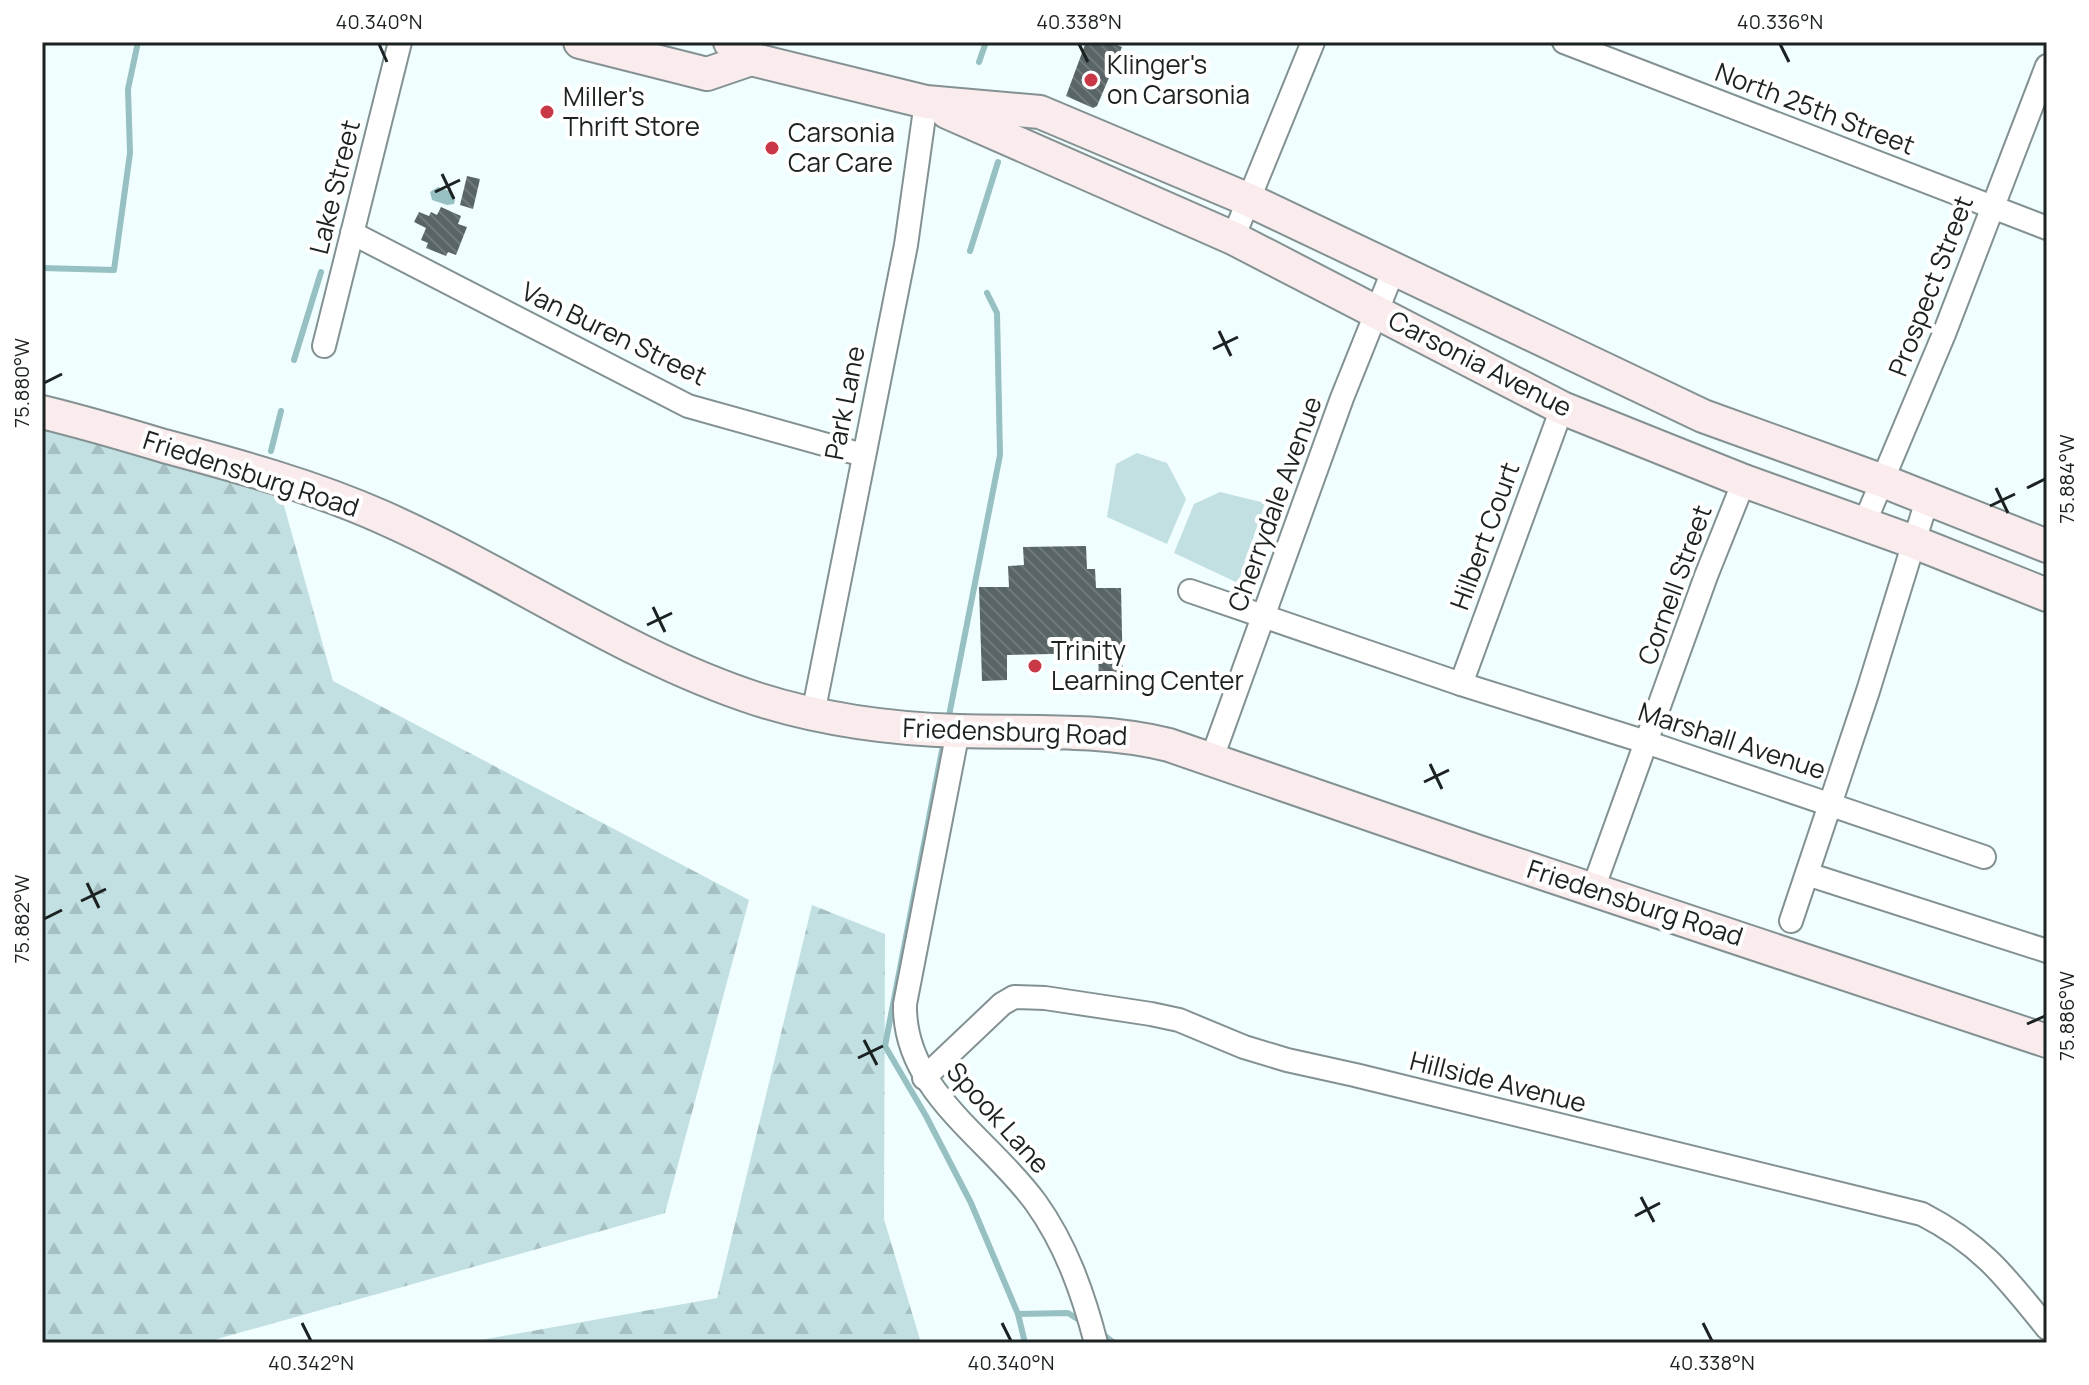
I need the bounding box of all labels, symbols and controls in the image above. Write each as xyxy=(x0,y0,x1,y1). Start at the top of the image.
text: 40.340°N xyxy=(336,8,422,35)
text: 40.338°N xyxy=(1036,8,1122,35)
text: 40.336°N xyxy=(1737,8,1823,35)
place label: Klinger's on Carsonia xyxy=(1107,46,1250,112)
street label: North 25th Street xyxy=(1710,53,1920,163)
marker: Klinger's on Carsonia xyxy=(1082,71,1100,89)
place label: Miller's Thrift Store xyxy=(563,78,700,144)
marker: Miller's Thrift Store xyxy=(538,103,556,121)
place label: Carsonia Car Care xyxy=(788,114,895,180)
street label: Lake Street xyxy=(300,116,368,258)
marker: Carsonia Car Care xyxy=(763,139,781,157)
street label: Prospect Street xyxy=(1879,190,1981,381)
street label: Van Buren Street xyxy=(516,273,713,394)
street label: Carsonia Avenue xyxy=(1383,301,1578,425)
text: 75.880°W xyxy=(8,338,35,428)
street label: Park Lane xyxy=(815,343,873,463)
street label: Cherrydale Avenue xyxy=(1218,391,1330,616)
street label: Friedensburg Road xyxy=(139,421,364,525)
text: 75.884°W xyxy=(2053,434,2080,524)
street label: Hilbert Court xyxy=(1441,457,1527,615)
street label: Cornell Street xyxy=(1628,500,1720,670)
place label: Trinity Learning Center xyxy=(1051,632,1244,698)
marker: Trinity Learning Center xyxy=(1026,657,1044,675)
street label: Marshall Avenue xyxy=(1634,693,1831,787)
street label: Friedensburg Road xyxy=(902,709,1128,753)
street label: Friedensburg Road xyxy=(1523,850,1748,954)
text: 75.882°W xyxy=(8,874,35,964)
text: 75.886°W xyxy=(2053,971,2080,1061)
street label: Hillside Avenue xyxy=(1406,1042,1590,1120)
street label: Spook Lane xyxy=(939,1054,1058,1181)
text: 40.342°N xyxy=(268,1349,354,1376)
text: 40.340°N xyxy=(968,1349,1054,1376)
text: 40.338°N xyxy=(1669,1349,1755,1376)

